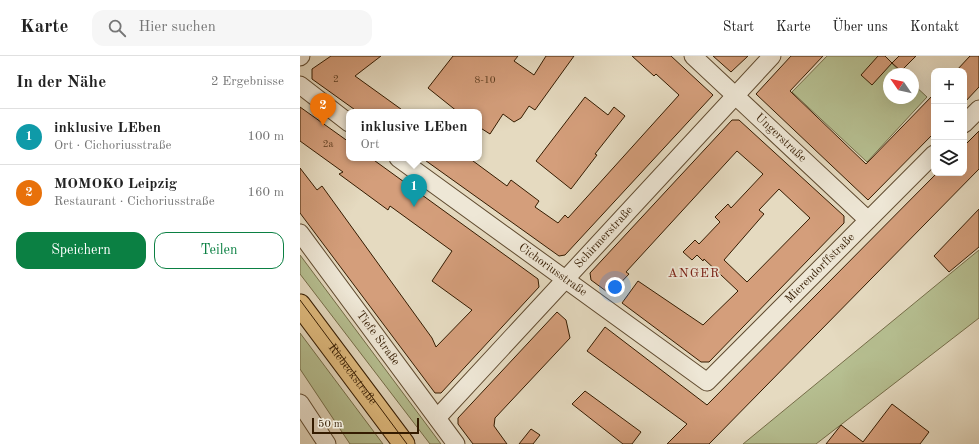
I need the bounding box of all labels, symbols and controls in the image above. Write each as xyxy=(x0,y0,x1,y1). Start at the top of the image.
search box xyxy=(92,10,372,46)
icon: search xyxy=(106,17,128,39)
text: Karte xyxy=(20,18,68,37)
text: Hier suchen xyxy=(138,20,216,35)
text: Start xyxy=(723,20,754,34)
text: Karte xyxy=(776,20,811,34)
text: Über uns xyxy=(833,20,888,34)
text: Kontakt xyxy=(910,20,959,34)
north arrow xyxy=(883,68,919,104)
map controls xyxy=(931,68,967,176)
button: + xyxy=(931,68,967,104)
text: In der Nähe xyxy=(16,74,106,91)
house number: 2 xyxy=(333,74,339,84)
text: 2 Ergebnisse xyxy=(211,75,284,88)
house number: 8-10 xyxy=(474,75,496,85)
pin: 2 xyxy=(310,93,336,126)
button: − xyxy=(931,104,967,140)
popup xyxy=(346,109,482,161)
street label: Ungerstraße xyxy=(753,111,809,165)
text: inklusive LEben xyxy=(360,120,468,135)
text: inklusive LEben xyxy=(54,121,161,136)
text: 1 xyxy=(25,130,33,143)
text: 100 m xyxy=(247,130,284,143)
text: Ort xyxy=(360,138,379,151)
text: Ort · Cichoriusstraße xyxy=(54,139,172,152)
house number: 2a xyxy=(323,139,333,149)
button: layers xyxy=(931,140,967,176)
pin: 1 xyxy=(401,174,427,207)
text: MOMOKO Leipzig xyxy=(54,177,177,192)
text: 2 xyxy=(25,186,33,199)
text: 160 m xyxy=(247,186,284,199)
text: Restaurant · Cichoriusstraße xyxy=(54,195,215,208)
street label: Schirmerstraße xyxy=(573,204,636,271)
street label: Mierendorffstraße xyxy=(783,231,858,306)
button: Speichern xyxy=(16,232,146,269)
button: Teilen xyxy=(154,232,284,269)
street label: Cichoriusstraße xyxy=(516,241,589,299)
district label: ANGER xyxy=(668,267,720,280)
your location xyxy=(605,277,625,297)
street label: Tiefe Straße xyxy=(354,309,402,368)
street label: Riebeckstraße xyxy=(326,342,379,408)
scale bar xyxy=(312,416,419,435)
text: 50 m xyxy=(318,419,343,430)

